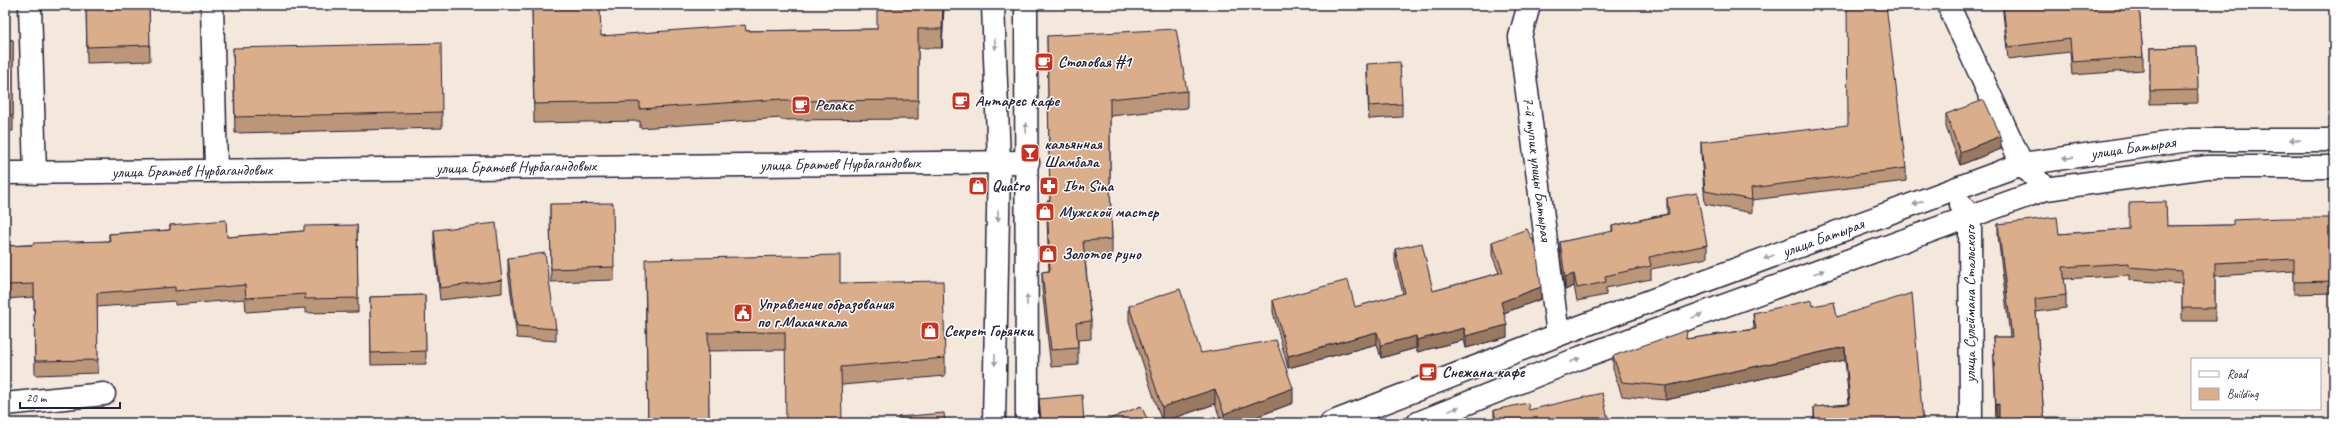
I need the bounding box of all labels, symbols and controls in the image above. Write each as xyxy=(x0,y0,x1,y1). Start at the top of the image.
one-way arrow xyxy=(991,38,998,50)
cafe icon: Столовая #1 xyxy=(1033,51,1055,73)
place label: Столовая #1 xyxy=(1058,52,1133,72)
cafe icon: Антарес кафе xyxy=(950,90,972,112)
place label: Антарес кафе xyxy=(975,91,1060,111)
cafe icon: Релакс xyxy=(790,94,812,116)
place label: Релакс xyxy=(815,95,854,115)
street label: 7-й тупик улицы Батырая xyxy=(1518,96,1556,243)
one-way arrow xyxy=(1023,121,1029,134)
street label: улица Батырая xyxy=(2088,132,2178,164)
place label: кальянная Шамбала xyxy=(1044,134,1103,172)
one-way arrow xyxy=(2288,137,2301,143)
bar icon: кальянная Шамбала xyxy=(1019,142,1041,164)
street label: улица Братьев Нурбагандовых xyxy=(759,153,922,175)
one-way arrow xyxy=(2062,155,2074,161)
street label: улица Братьев Нурбагандовых xyxy=(435,156,598,178)
street label: улица Братьев Нурбагандовых xyxy=(111,160,274,182)
shop icon: Quatro xyxy=(967,175,989,197)
pharmacy icon: Ibn Sina xyxy=(1038,175,1060,197)
place label: Quatro xyxy=(992,176,1030,196)
place label: Ibn Sina xyxy=(1063,176,1115,196)
one-way arrow xyxy=(1911,200,1923,206)
shop icon: Мужской мастер xyxy=(1034,201,1056,223)
place label: Мужской мастер xyxy=(1059,202,1159,222)
one-way arrow xyxy=(995,210,1001,223)
street label: улица Батырая xyxy=(1779,214,1867,262)
street label: улица Сулеймана Стальского xyxy=(1960,223,1980,384)
shop icon: Золотое руно xyxy=(1037,243,1059,265)
place label: Золотое руно xyxy=(1062,244,1142,264)
one-way arrow xyxy=(1763,255,1775,261)
one-way arrow xyxy=(1814,268,1826,274)
one-way arrow xyxy=(1024,293,1030,306)
place label: Управление образования по г.Махачкала xyxy=(757,294,895,332)
public building icon: Управление образования по г.Махачкала xyxy=(732,302,754,324)
one-way arrow xyxy=(1691,313,1703,319)
shop icon: Секрет Горянки xyxy=(919,320,941,342)
place label: Секрет Горянки xyxy=(944,321,1035,341)
one-way arrow xyxy=(992,354,998,367)
one-way arrow xyxy=(1569,357,1581,363)
legend xyxy=(2191,358,2321,410)
cafe icon: Снежана кафе xyxy=(1417,361,1439,383)
place label: Снежана кафе xyxy=(1442,362,1526,382)
text: Road xyxy=(2227,366,2249,382)
scale bar xyxy=(20,384,120,410)
text: Building xyxy=(2227,386,2259,402)
text: 20 m xyxy=(26,390,48,406)
one-way arrow xyxy=(1449,405,1461,411)

